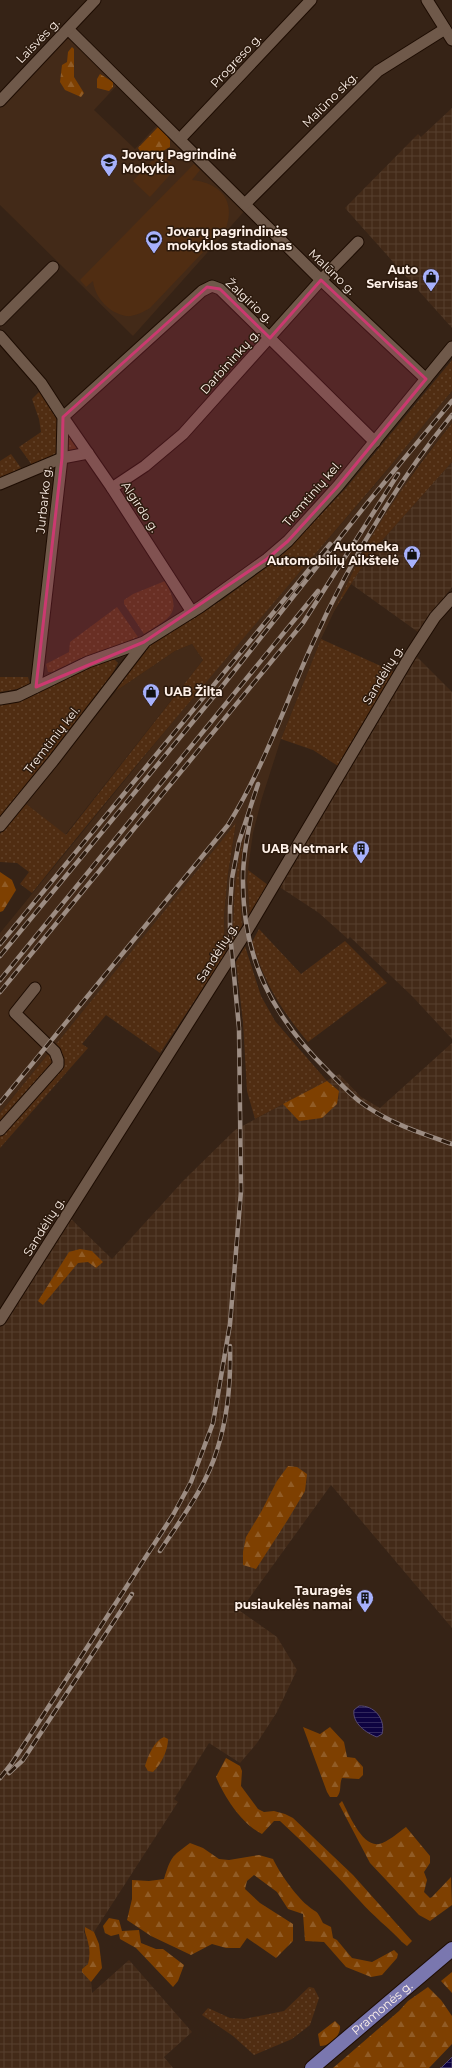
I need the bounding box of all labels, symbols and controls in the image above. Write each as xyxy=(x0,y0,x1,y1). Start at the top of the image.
street label: Laisvės g. xyxy=(13,15,63,66)
street label: Progreso g. xyxy=(207,31,264,91)
street label: Malūno skg. xyxy=(299,69,360,130)
place label: Jovarų Pagrindinė Mokykla xyxy=(121,147,237,176)
school or university icon: Jovarų Pagrindinė Mokykla xyxy=(99,152,119,177)
place label: Jovarų pagrindinės mokyklos stadionas xyxy=(166,224,293,253)
sports icon: Jovarų pagrindinės mokyklos stadionas xyxy=(144,229,164,254)
street label: Malūno g. xyxy=(306,246,359,298)
place label: Auto Servisas xyxy=(366,262,419,291)
shop icon: Auto Servisas xyxy=(421,267,441,292)
street label: Žalgirio g. xyxy=(223,275,276,326)
street label: Darbininkų g. xyxy=(197,326,262,397)
street label: Tremtinių kel. xyxy=(279,458,344,530)
street label: Jurbarko g. xyxy=(32,466,54,535)
street label: Algirdo g. xyxy=(118,479,162,535)
place label: Automeka Automobilių Aikštelė xyxy=(266,539,399,569)
shop icon: Automeka Automobilių Aikštelė xyxy=(402,544,422,569)
street label: Sandėlių g. xyxy=(359,642,406,707)
shop icon: UAB Žilta xyxy=(141,682,161,707)
place label: UAB Žilta xyxy=(164,684,223,699)
street label: Tremtinių kel. xyxy=(20,703,83,777)
building icon: UAB Netmark xyxy=(351,839,371,864)
place label: UAB Netmark xyxy=(261,841,348,856)
street label: Sandėlių g. xyxy=(193,921,241,985)
street label: Sandėlių g. xyxy=(20,1195,68,1259)
place label: Tauragės pusiaukelės namai xyxy=(234,1583,353,1612)
building icon: Tauragės pusiaukelės namai xyxy=(355,1588,375,1613)
street label: Pramonės g. xyxy=(348,1978,415,2038)

